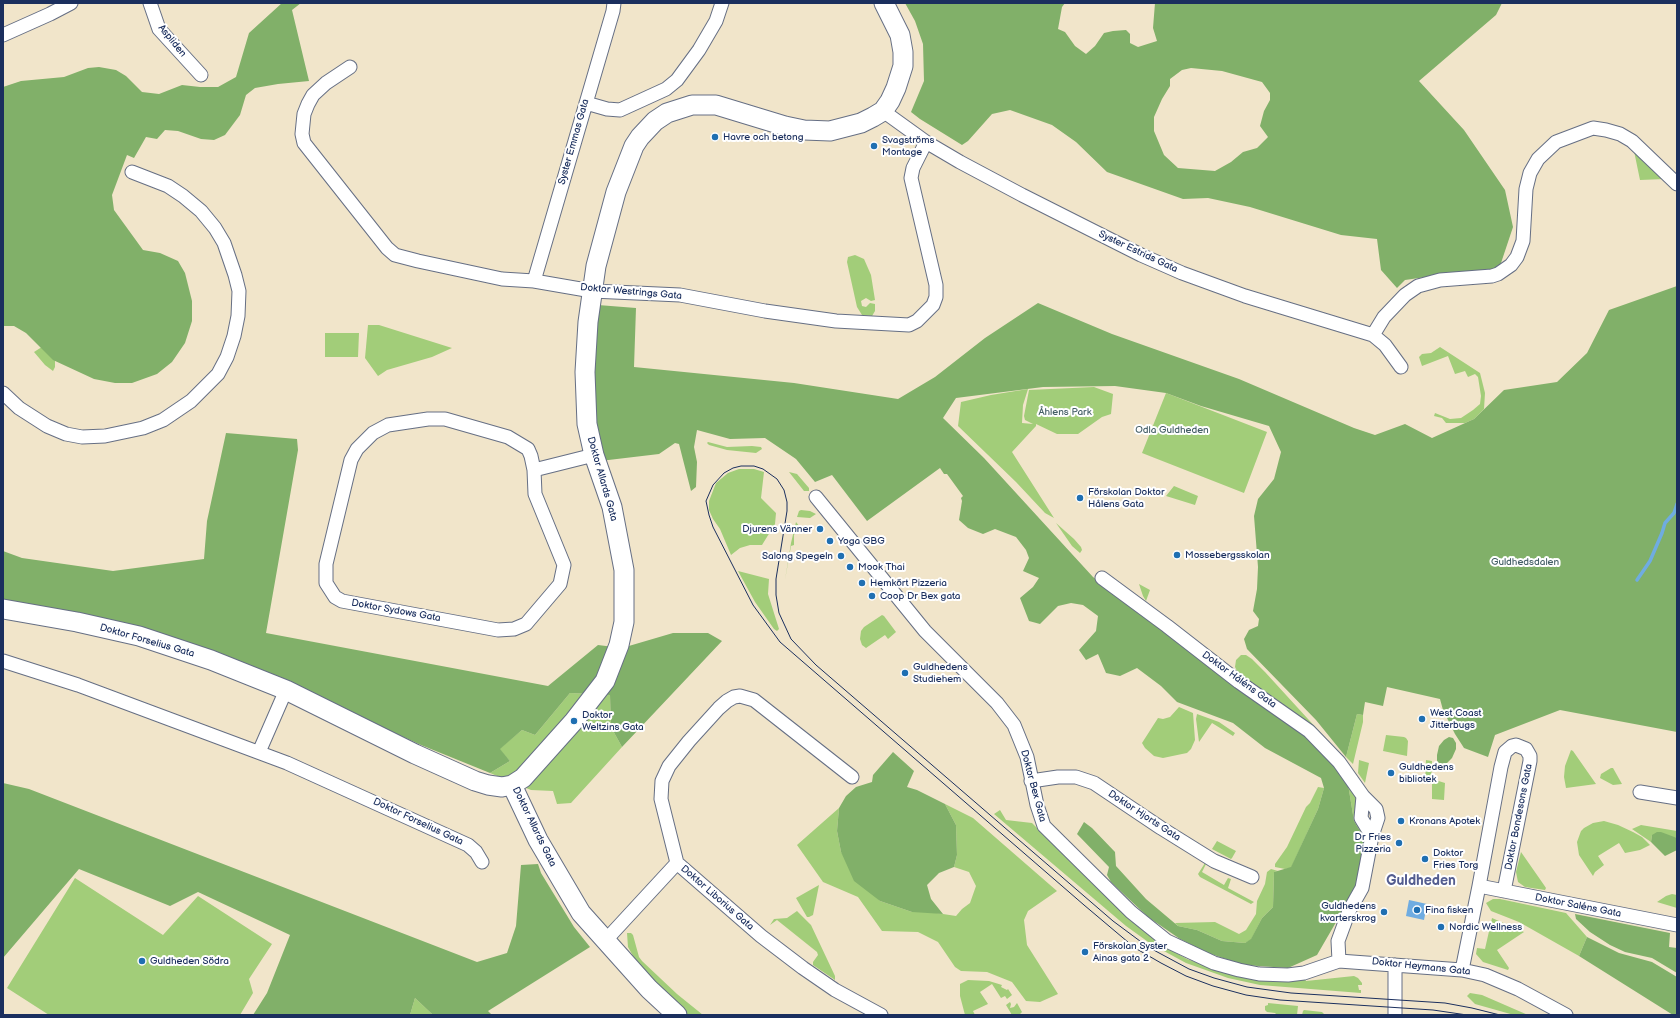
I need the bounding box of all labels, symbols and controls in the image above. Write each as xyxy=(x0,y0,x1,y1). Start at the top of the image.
street label: Aspliden xyxy=(155,22,189,60)
street label: Syster Emmas Gata xyxy=(556,98,592,186)
place label: Havre och betong xyxy=(723,131,803,143)
marker: Havre och betong xyxy=(710,132,720,142)
place label: Svagströms Montage xyxy=(882,134,934,158)
marker: Svagströms Montage xyxy=(869,141,879,151)
street label: Syster Estrids Gata xyxy=(1097,228,1179,276)
street label: Doktor Westrings Gata xyxy=(580,282,682,302)
park label: Åhlens Park xyxy=(1038,406,1092,418)
park label: Odla Guldheden xyxy=(1135,424,1209,436)
street label: Doktor Allards Gata xyxy=(584,435,620,523)
place label: Förskolan Doktor Hålens Gata xyxy=(1088,486,1165,510)
marker: Förskolan Doktor Hålens Gata xyxy=(1075,493,1085,503)
place label: Djurens Vänner xyxy=(742,523,812,535)
marker: Djurens Vänner xyxy=(815,524,825,534)
place label: Yoga GBG xyxy=(838,535,885,547)
marker: Yoga GBG xyxy=(825,536,835,546)
place label: Mossebergsskolan xyxy=(1185,549,1270,561)
place label: Salong Spegeln xyxy=(762,550,833,562)
marker: Mossebergsskolan xyxy=(1172,550,1182,560)
marker: Salong Spegeln xyxy=(836,551,846,561)
park label: Guldhedsdalen xyxy=(1491,556,1559,568)
place label: Mook Thai xyxy=(858,561,905,573)
marker: Mook Thai xyxy=(845,562,855,572)
place label: Hemkört Pizzeria xyxy=(870,577,947,589)
marker: Hemkört Pizzeria xyxy=(857,578,867,588)
place label: Coop Dr Bex gata xyxy=(880,590,960,602)
marker: Coop Dr Bex gata xyxy=(867,591,877,601)
street label: Doktor Sydows Gata xyxy=(350,597,442,625)
street label: Doktor Forselius Gata xyxy=(98,622,196,660)
street label: Doktor Håléns Gata xyxy=(1200,649,1278,711)
place label: Guldhedens Studiehem xyxy=(913,661,968,684)
marker: Guldhedens Studiehem xyxy=(900,668,910,678)
place label: West Coast Jitterbugs xyxy=(1430,707,1482,730)
place label: Doktor Weltzins Gata xyxy=(582,709,644,732)
marker: West Coast Jitterbugs xyxy=(1417,714,1427,724)
marker: Doktor Weltzins Gata xyxy=(569,716,579,726)
street label: Doktor Bex Gata xyxy=(1018,749,1048,823)
place label: Guldhedens bibliotek xyxy=(1399,761,1454,784)
street label: Doktor Bondesons Gata xyxy=(1503,763,1535,871)
marker: Guldhedens bibliotek xyxy=(1386,768,1396,778)
street label: Doktor Allards Gata xyxy=(509,785,559,869)
street label: Doktor Hjorts Gata xyxy=(1105,788,1183,844)
street label: Doktor Forselius Gata xyxy=(371,796,465,848)
place label: Kronans Apotek xyxy=(1409,815,1480,827)
marker: Kronans Apotek xyxy=(1396,816,1406,826)
place label: Dr Fries Pizzeria xyxy=(1355,831,1391,854)
marker: Dr Fries Pizzeria xyxy=(1394,838,1404,848)
place label: Doktor Fries Torg xyxy=(1433,847,1478,870)
marker: Doktor Fries Torg xyxy=(1420,854,1430,864)
street label: Doktor Liborius Gata xyxy=(678,863,756,933)
district label: Guldheden xyxy=(1386,873,1456,889)
street label: Doktor Saléns Gata xyxy=(1534,892,1622,920)
place label: Guldhedens kvarterskrog xyxy=(1320,900,1376,924)
place label: Fina fisken xyxy=(1425,904,1473,916)
marker: Fina fisken xyxy=(1412,905,1422,915)
marker: Guldhedens kvarterskrog xyxy=(1379,907,1389,917)
place label: Nordic Wellness xyxy=(1449,921,1522,933)
marker: Nordic Wellness xyxy=(1436,922,1446,932)
place label: Förskolan Syster Ainas gata 2 xyxy=(1093,940,1167,964)
marker: Förskolan Syster Ainas gata 2 xyxy=(1080,947,1090,957)
place label: Guldheden Södra xyxy=(150,955,229,967)
marker: Guldheden Södra xyxy=(137,956,147,966)
street label: Doktor Heymans Gata xyxy=(1371,956,1471,978)

